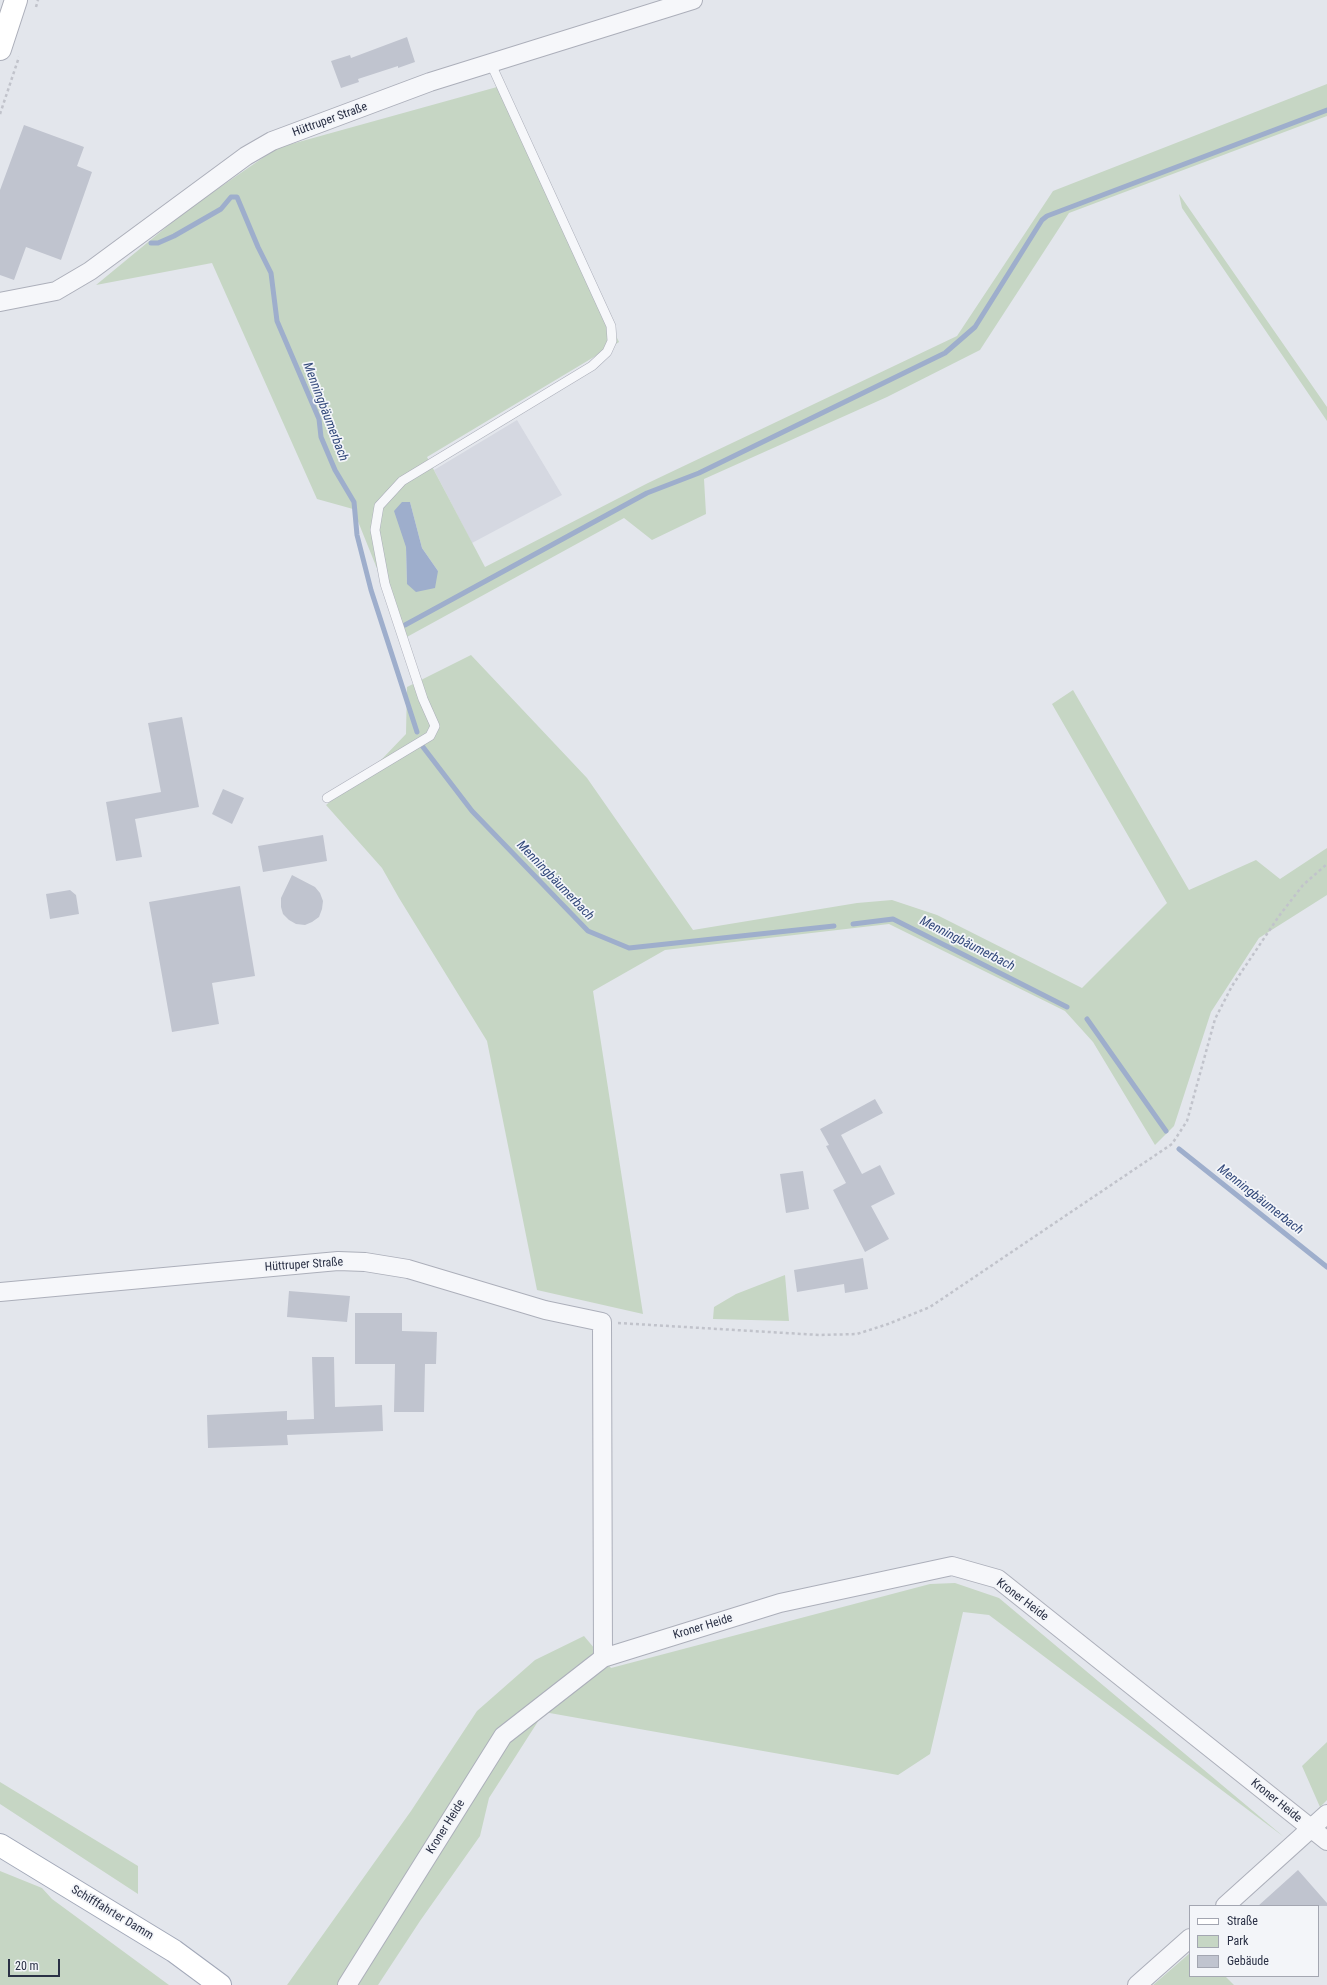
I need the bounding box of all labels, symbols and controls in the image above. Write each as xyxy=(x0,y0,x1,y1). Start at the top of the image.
street label: Hüttruper Straße xyxy=(291,100,369,140)
water label: Menningbäumerbach xyxy=(299,360,351,464)
water label: Menningbäumerbach xyxy=(513,838,597,924)
water label: Menningbäumerbach xyxy=(917,913,1017,975)
water label: Menningbäumerbach xyxy=(1214,1162,1306,1238)
street label: Hüttruper Straße xyxy=(264,1255,344,1275)
street label: Kroner Heide xyxy=(993,1576,1051,1624)
street label: Kroner Heide xyxy=(672,1611,734,1643)
street label: Kroner Heide xyxy=(1248,1776,1304,1826)
street label: Kroner Heide xyxy=(424,1797,468,1857)
street label: Schifffahrter Damm xyxy=(68,1883,156,1943)
legend xyxy=(1189,1905,1319,1977)
text: Straße xyxy=(1227,1914,1258,1928)
text: Park xyxy=(1227,1934,1248,1948)
scale bar xyxy=(10,1951,62,1977)
text: Gebäude xyxy=(1227,1954,1269,1968)
text: 20 m xyxy=(15,1959,39,1973)

